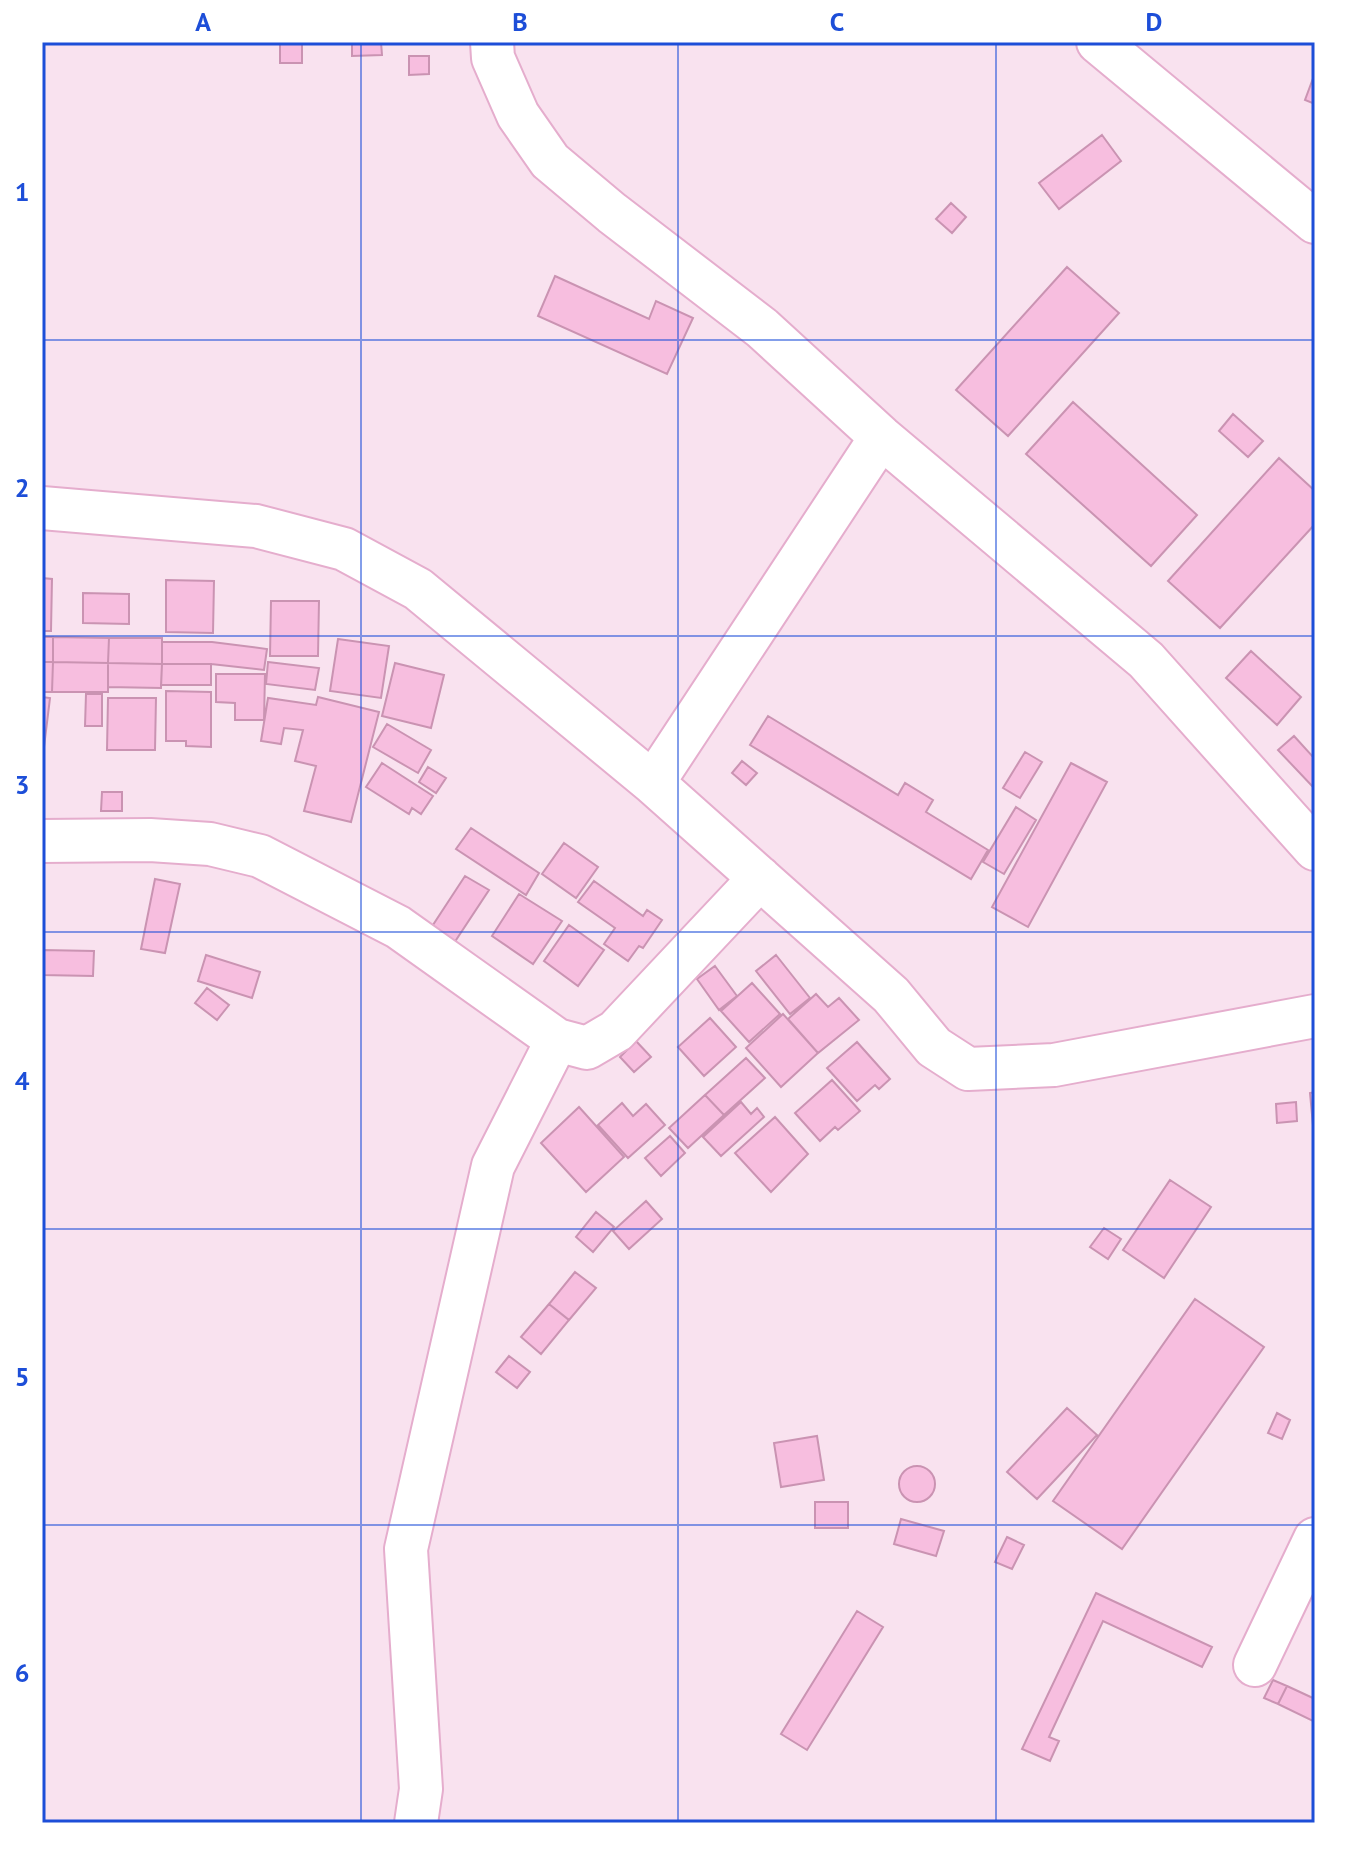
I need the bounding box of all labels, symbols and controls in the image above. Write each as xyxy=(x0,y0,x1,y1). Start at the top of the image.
text: A xyxy=(195,5,211,38)
text: B xyxy=(512,5,528,38)
text: C xyxy=(830,5,844,38)
text: D xyxy=(1146,5,1162,38)
text: 1 xyxy=(15,175,29,208)
text: 2 xyxy=(15,471,29,504)
text: 3 xyxy=(15,768,29,801)
text: 4 xyxy=(15,1064,30,1097)
text: 5 xyxy=(15,1360,29,1393)
text: 6 xyxy=(15,1656,29,1689)

